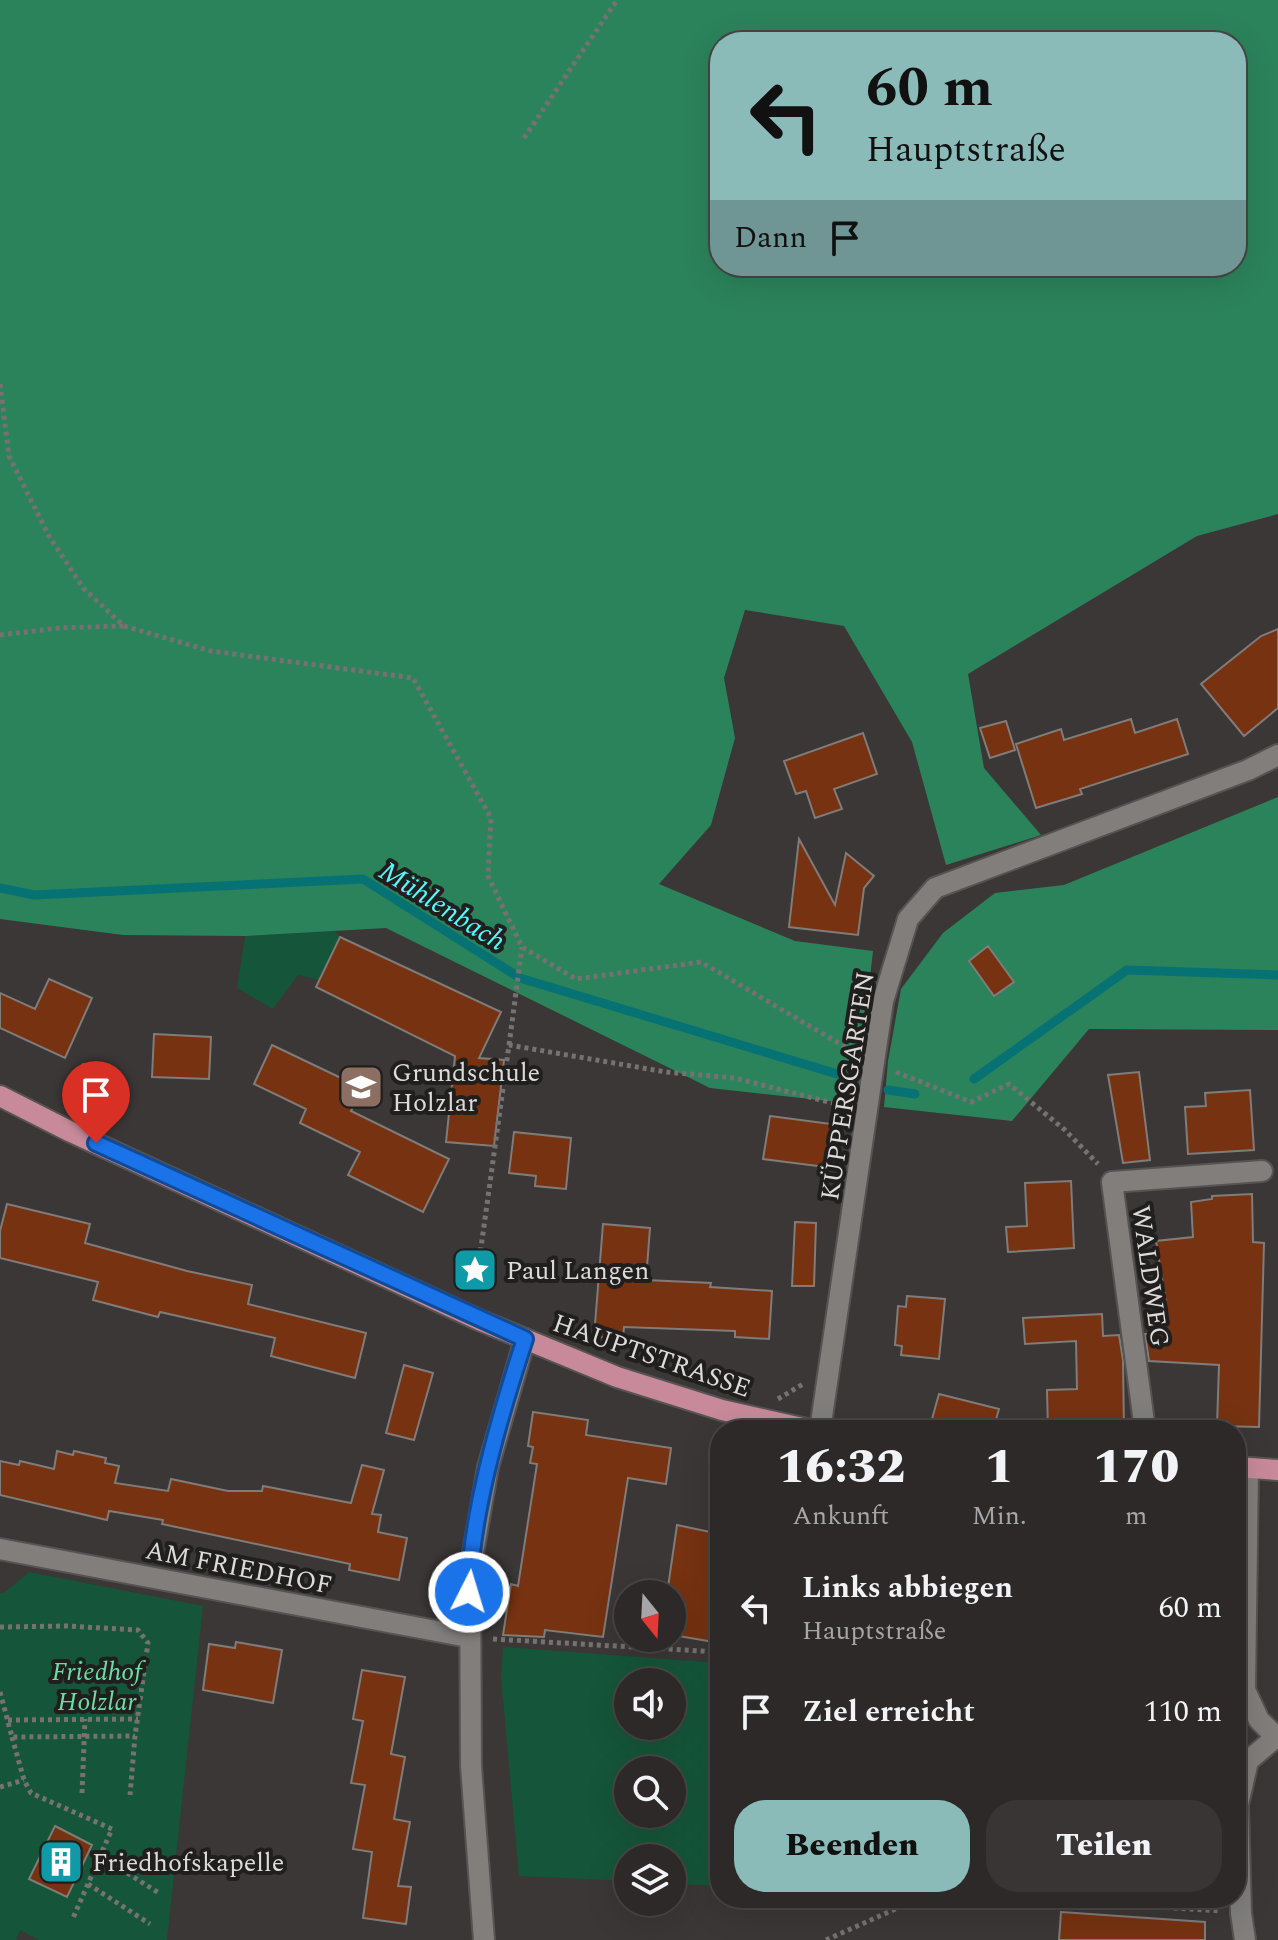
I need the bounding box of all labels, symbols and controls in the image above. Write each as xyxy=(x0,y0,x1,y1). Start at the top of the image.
text: 60 m xyxy=(866,46,993,131)
icon: left xyxy=(734,64,838,168)
text: Hauptstraße xyxy=(866,123,1066,178)
text: Dann xyxy=(734,215,807,261)
icon: arrive xyxy=(823,216,867,260)
water label: Mühlenbach xyxy=(370,850,514,962)
street label: KÜPPERSGARTEN xyxy=(810,969,886,1203)
place label: Grundschule Holzlar xyxy=(392,1053,540,1123)
pin xyxy=(62,1061,130,1143)
school or university icon: Grundschule Holzlar xyxy=(337,1063,385,1111)
icon: arrive xyxy=(74,1073,118,1117)
street label: WALDWEG xyxy=(1120,1203,1180,1349)
place icon: Paul Langen xyxy=(451,1246,499,1294)
place label: Paul Langen xyxy=(506,1251,649,1291)
street label: HAUPTSTRASSE xyxy=(547,1303,756,1409)
text: 16:32 xyxy=(777,1431,905,1504)
text: 1 xyxy=(985,1431,1014,1504)
text: 170 xyxy=(1093,1431,1179,1504)
text: Ankunft xyxy=(793,1496,889,1536)
text: Min. xyxy=(972,1496,1026,1536)
text: m xyxy=(1125,1496,1147,1536)
street label: AM FRIEDHOF xyxy=(142,1530,336,1606)
position arrow xyxy=(427,1550,511,1634)
text: Links abbiegen xyxy=(802,1565,1013,1611)
north arrow xyxy=(614,1580,686,1652)
map controls xyxy=(614,1580,686,1916)
text: 60 m xyxy=(1159,1585,1222,1631)
icon: left xyxy=(734,1586,778,1630)
text: Hauptstraße xyxy=(802,1611,946,1651)
park label: Friedhof Holzlar xyxy=(52,1652,146,1722)
button: sound xyxy=(614,1668,686,1740)
text: Ziel erreicht xyxy=(802,1689,975,1735)
text: 110 m xyxy=(1144,1689,1222,1735)
icon: arrive xyxy=(734,1690,778,1734)
button: search xyxy=(614,1756,686,1828)
button: Beenden xyxy=(734,1800,970,1892)
button: Teilen xyxy=(986,1800,1222,1892)
building icon: Friedhofskapelle xyxy=(37,1838,85,1886)
place label: Friedhofskapelle xyxy=(92,1843,284,1883)
button: layers xyxy=(614,1844,686,1916)

